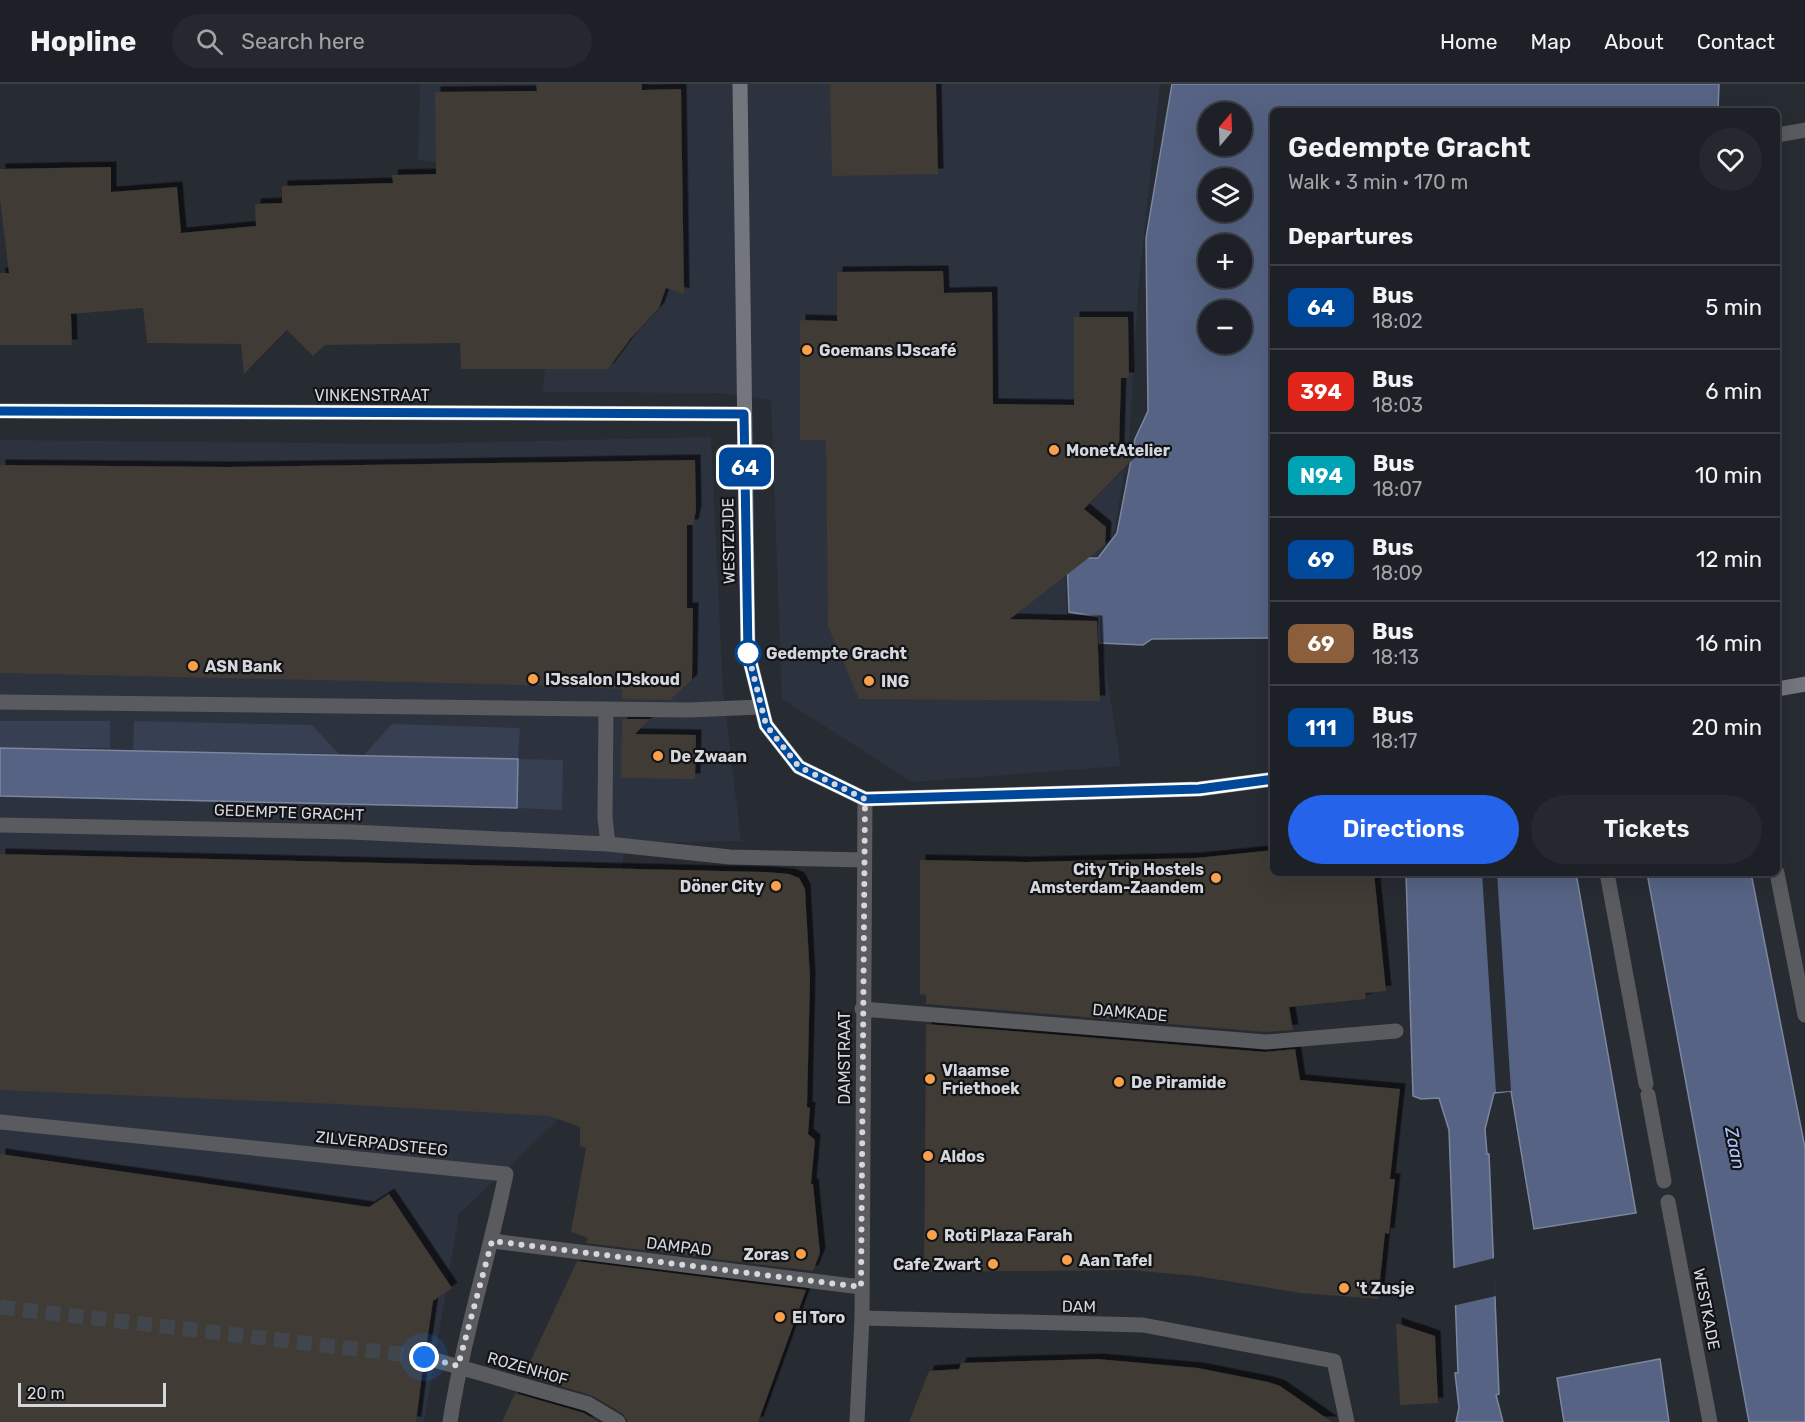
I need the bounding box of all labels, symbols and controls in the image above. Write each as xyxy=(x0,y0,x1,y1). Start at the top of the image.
search box xyxy=(172,14,592,68)
text: Hopline xyxy=(30,25,136,58)
icon: search xyxy=(193,25,226,58)
text: Search here xyxy=(241,28,365,55)
text: Home xyxy=(1440,29,1497,54)
text: Map xyxy=(1530,29,1571,54)
text: About xyxy=(1604,29,1664,54)
text: Contact xyxy=(1697,29,1775,54)
north arrow xyxy=(1198,102,1252,156)
map controls xyxy=(1198,102,1252,354)
button: heart xyxy=(1699,128,1762,191)
text: Gedempte Gracht xyxy=(1288,131,1531,164)
button: layers xyxy=(1198,168,1252,222)
text: Walk · 3 min · 170 m xyxy=(1288,170,1468,194)
text: Departures xyxy=(1288,223,1413,250)
button: + xyxy=(1198,234,1252,288)
text: Bus xyxy=(1372,282,1414,309)
text: 5 min xyxy=(1705,294,1762,321)
text: 64 xyxy=(1307,295,1335,320)
button: − xyxy=(1198,300,1252,354)
text: 18:02 xyxy=(1372,309,1423,333)
place label: Goemans IJscafé xyxy=(819,341,956,360)
marker: Goemans IJscafé xyxy=(800,343,814,357)
text: Bus xyxy=(1372,366,1414,393)
text: 6 min xyxy=(1705,378,1762,405)
text: 394 xyxy=(1300,379,1342,404)
street label: VINKENSTRAAT xyxy=(314,386,430,405)
text: 18:03 xyxy=(1372,393,1423,417)
place label: MonetAtelier xyxy=(1066,441,1171,460)
marker: MonetAtelier xyxy=(1047,443,1061,457)
line badge: 64 xyxy=(718,448,772,487)
text: Bus xyxy=(1373,450,1415,477)
text: 64 xyxy=(731,455,759,480)
text: 10 min xyxy=(1695,462,1762,489)
text: N94 xyxy=(1300,463,1343,488)
text: 18:07 xyxy=(1373,477,1422,501)
street label: WESTZIJDE xyxy=(718,498,739,584)
text: Bus xyxy=(1372,534,1414,561)
text: 12 min xyxy=(1696,546,1762,573)
text: 69 xyxy=(1307,547,1335,572)
text: 18:09 xyxy=(1372,561,1423,585)
text: Bus xyxy=(1372,618,1414,645)
text: 16 min xyxy=(1696,630,1762,657)
text: 69 xyxy=(1307,631,1335,656)
marker: Gedempte Gracht xyxy=(735,640,761,666)
place label: Gedempte Gracht xyxy=(766,644,908,663)
text: 18:13 xyxy=(1372,645,1419,669)
place label: ASN Bank xyxy=(205,657,283,676)
marker: ASN Bank xyxy=(186,659,200,673)
place label: IJssalon IJskoud xyxy=(545,670,680,689)
marker: IJssalon IJskoud xyxy=(526,672,540,686)
place label: ING xyxy=(881,672,909,691)
marker: ING xyxy=(862,674,876,688)
text: Bus xyxy=(1372,702,1414,729)
text: 20 min xyxy=(1692,714,1762,741)
text: 111 xyxy=(1305,715,1337,740)
text: 18:17 xyxy=(1372,729,1417,753)
place label: De Zwaan xyxy=(670,747,747,766)
marker: De Zwaan xyxy=(651,749,665,763)
button: Directions xyxy=(1288,795,1519,864)
button: Tickets xyxy=(1531,795,1762,864)
street label: GEDEMPTE GRACHT xyxy=(213,800,364,825)
place label: City Trip Hostels Amsterdam-Zaandem xyxy=(1030,860,1204,897)
marker: City Trip Hostels Amsterdam-Zaandem xyxy=(1209,871,1223,885)
place label: Döner City xyxy=(680,877,764,896)
marker: Döner City xyxy=(769,879,783,893)
street label: DAMKADE xyxy=(1092,1000,1168,1025)
street label: DAMSTRAAT xyxy=(835,1011,854,1105)
place label: Vlaamse Friethoek xyxy=(942,1061,1020,1098)
marker: Vlaamse Friethoek xyxy=(923,1072,937,1086)
place label: De Piramide xyxy=(1131,1073,1226,1092)
marker: De Piramide xyxy=(1112,1075,1126,1089)
water label: Zaan xyxy=(1720,1124,1750,1171)
street label: ZILVERPADSTEEG xyxy=(315,1127,449,1160)
place label: Aldos xyxy=(940,1147,985,1166)
marker: Aldos xyxy=(921,1149,935,1163)
place label: Roti Plaza Farah xyxy=(944,1226,1073,1245)
marker: Roti Plaza Farah xyxy=(925,1228,939,1242)
street label: DAMPAD xyxy=(645,1233,713,1260)
place label: Zoras xyxy=(744,1245,789,1264)
marker: Zoras xyxy=(794,1247,808,1261)
place label: Aan Tafel xyxy=(1079,1251,1152,1270)
marker: Aan Tafel xyxy=(1060,1253,1074,1267)
place label: Cafe Zwart xyxy=(893,1255,982,1274)
marker: Cafe Zwart xyxy=(986,1257,1000,1271)
street label: WESTKADE xyxy=(1689,1267,1724,1351)
place label: 't Zusje xyxy=(1356,1279,1415,1298)
marker: 't Zusje xyxy=(1337,1281,1351,1295)
street label: DAM xyxy=(1062,1297,1096,1316)
place label: El Toro xyxy=(792,1308,845,1327)
marker: El Toro xyxy=(773,1310,787,1324)
your location xyxy=(409,1342,439,1372)
street label: ROZENHOF xyxy=(485,1348,570,1389)
scale bar xyxy=(18,1380,166,1408)
text: 20 m xyxy=(27,1384,65,1403)

